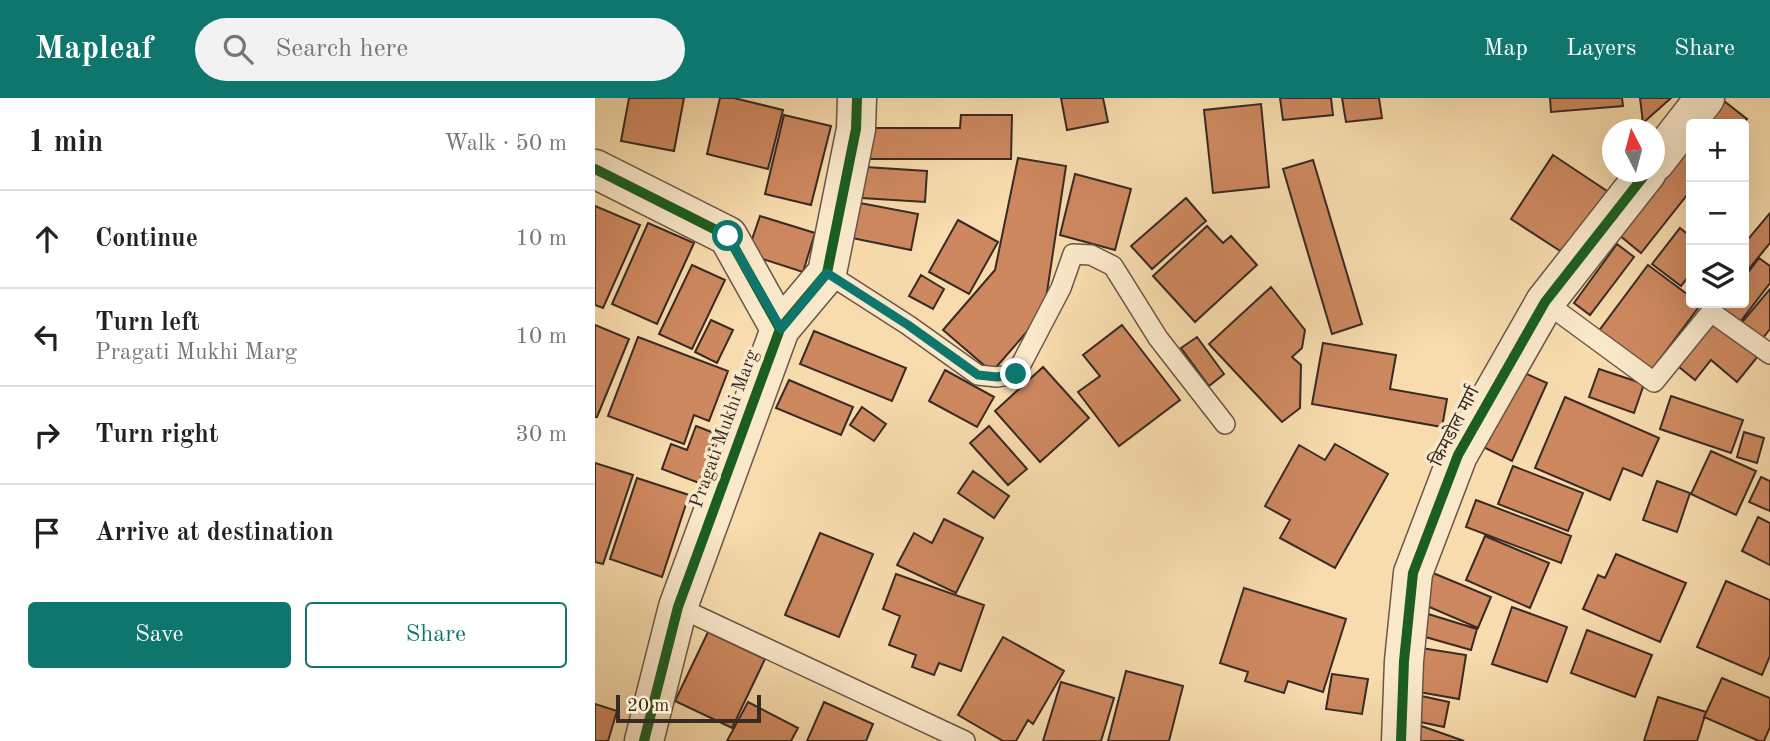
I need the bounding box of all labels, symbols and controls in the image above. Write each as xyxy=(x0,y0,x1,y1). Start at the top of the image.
search box xyxy=(195,18,685,81)
icon: search xyxy=(219,30,257,68)
text: Mapleaf xyxy=(35,33,153,66)
text: Search here xyxy=(275,36,408,62)
text: Map xyxy=(1484,37,1528,61)
text: Layers xyxy=(1566,37,1636,61)
text: Share xyxy=(1674,37,1735,61)
north arrow xyxy=(1602,119,1665,182)
map controls xyxy=(1686,119,1749,308)
button: + xyxy=(1686,119,1749,182)
text: 1 min xyxy=(28,128,103,158)
text: Walk · 50 m xyxy=(444,132,567,155)
button: − xyxy=(1686,182,1749,245)
icon: ahead xyxy=(28,220,66,258)
route start xyxy=(712,220,743,251)
text: Continue xyxy=(95,226,198,252)
text: 10 m xyxy=(516,227,567,250)
button: layers xyxy=(1686,245,1749,308)
text: Turn left xyxy=(95,310,200,336)
icon: left xyxy=(28,318,66,356)
text: 10 m xyxy=(516,325,567,348)
text: Pragati Mukhi Marg xyxy=(95,341,297,364)
street label: Pragati Mukhi Marg xyxy=(688,347,763,511)
route end xyxy=(1000,358,1031,389)
street label: किमडोल मार्ग xyxy=(1425,382,1485,471)
icon: right xyxy=(28,416,66,454)
text: Turn right xyxy=(95,422,218,448)
text: 30 m xyxy=(516,423,567,446)
icon: arrive xyxy=(28,514,66,552)
text: Arrive at destination xyxy=(95,520,334,546)
button: Save xyxy=(28,602,291,668)
button: Share xyxy=(305,602,567,668)
scale bar xyxy=(616,692,761,724)
text: 20 m xyxy=(627,697,669,716)

